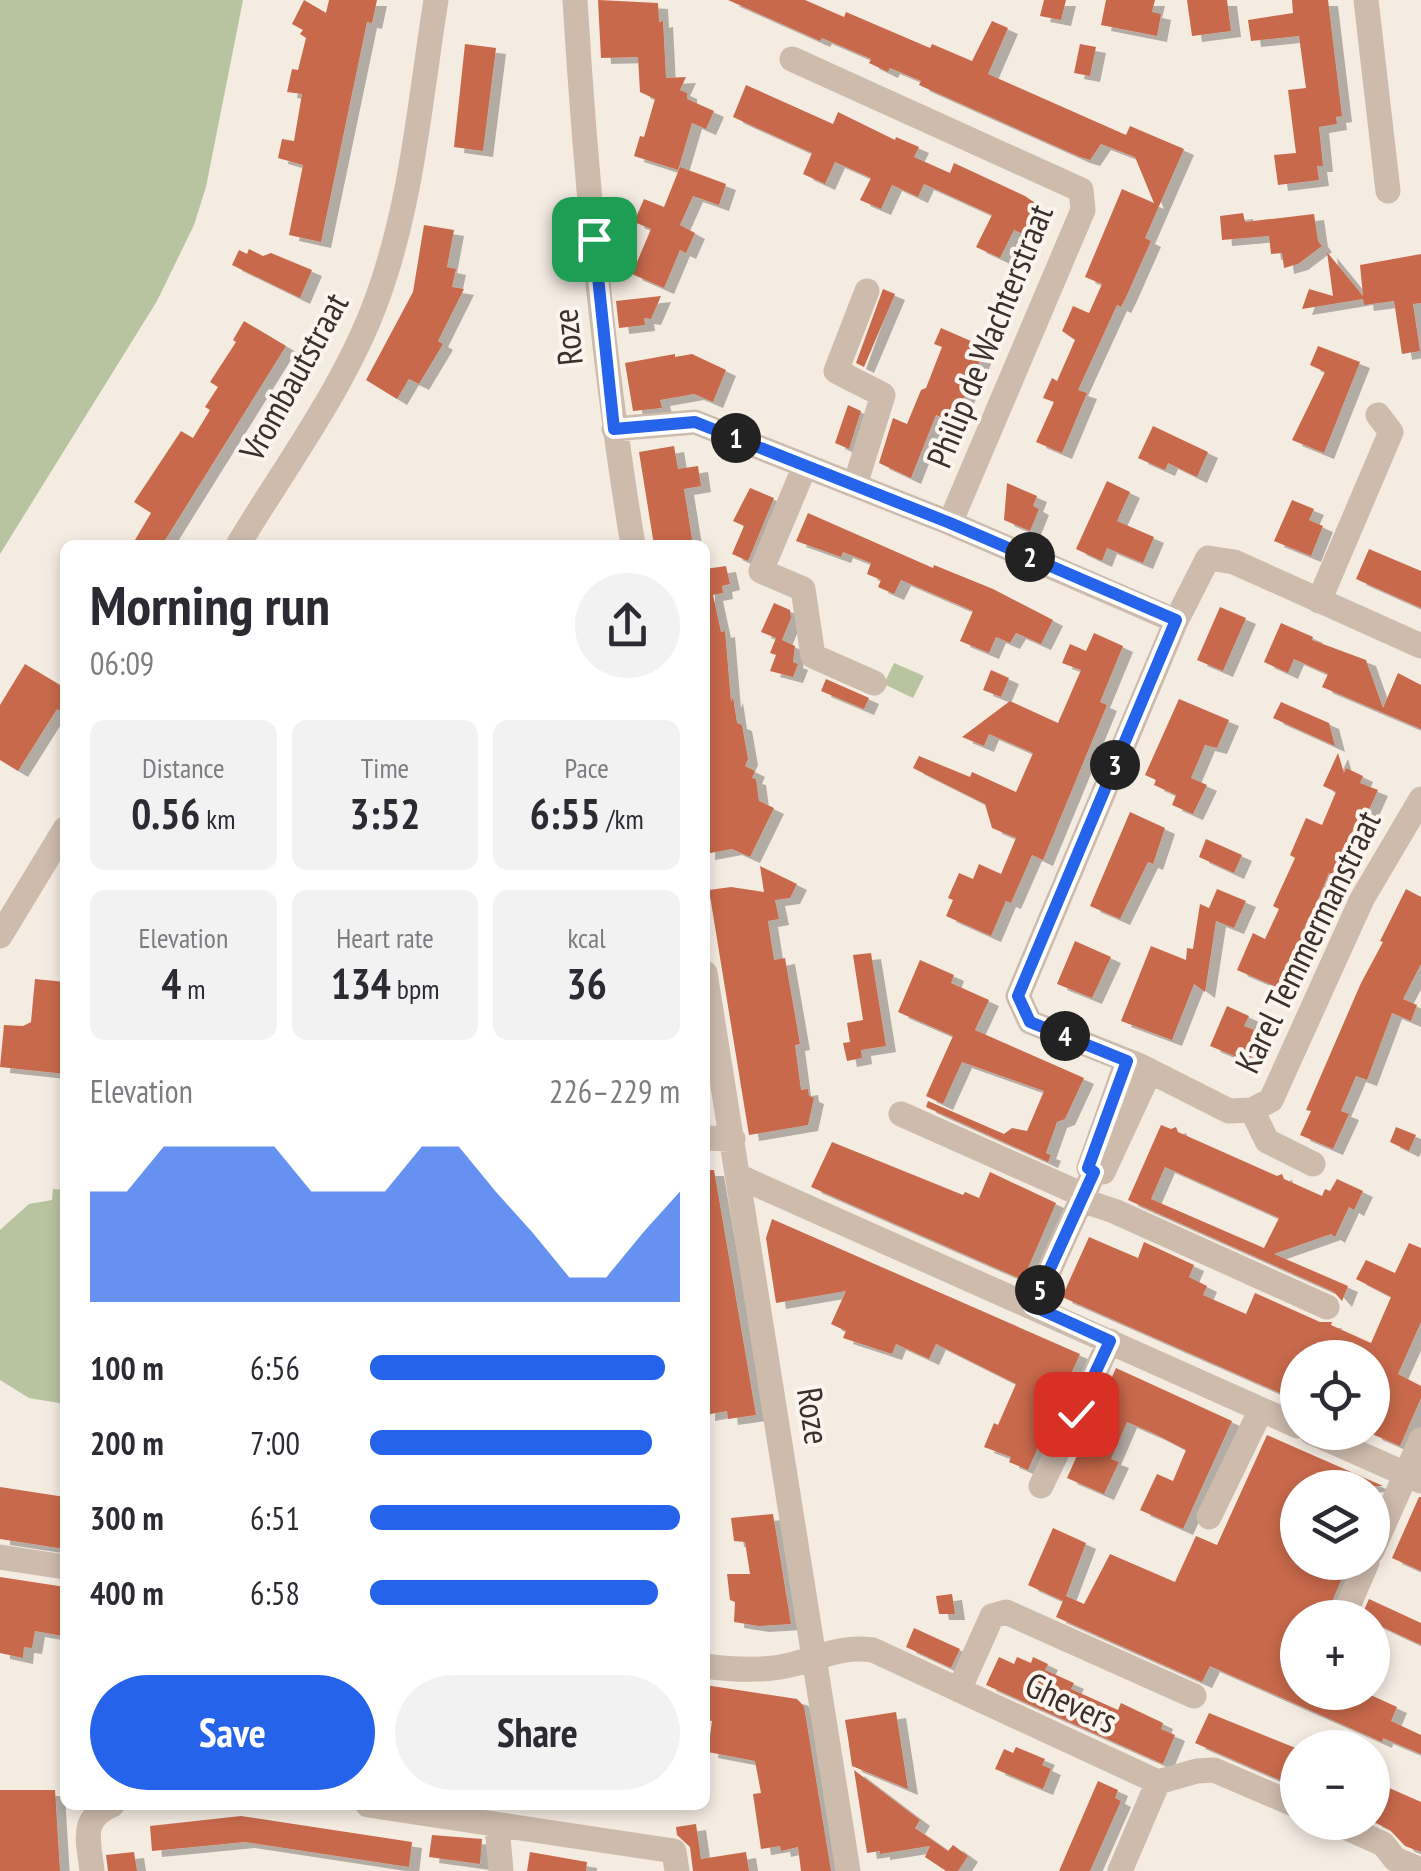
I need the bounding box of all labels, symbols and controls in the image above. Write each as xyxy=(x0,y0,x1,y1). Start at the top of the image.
pin xyxy=(552,197,637,282)
street label: Philip de Wachterstraat xyxy=(915,197,1063,474)
icon: arrive xyxy=(567,212,622,267)
street label: Vrombautstraat xyxy=(228,284,358,469)
street label: Roze xyxy=(541,306,593,368)
pin: 1 xyxy=(711,413,761,463)
text: 1 xyxy=(729,419,743,456)
pin: 2 xyxy=(1005,532,1055,582)
text: 2 xyxy=(1023,538,1037,575)
text: Morning run xyxy=(90,569,330,640)
button: share xyxy=(575,573,680,678)
text: 06:09 xyxy=(90,642,154,684)
pin: 3 xyxy=(1090,740,1140,790)
text: 3 xyxy=(1108,746,1122,783)
text: Distance xyxy=(142,749,225,786)
text: Time xyxy=(361,749,409,786)
text: Pace xyxy=(565,749,609,786)
text: 0.56 xyxy=(131,786,200,841)
text: 3:52 xyxy=(350,786,420,841)
text: 6:55 xyxy=(530,786,600,841)
text: km xyxy=(200,800,235,837)
text: /km xyxy=(600,800,644,837)
street label: Karel Temmermanstraat xyxy=(1224,803,1391,1080)
text: Elevation xyxy=(138,919,228,956)
text: Heart rate xyxy=(336,919,434,956)
text: kcal xyxy=(568,919,606,956)
text: 4 xyxy=(161,956,181,1011)
text: 134 xyxy=(331,956,391,1011)
text: 36 xyxy=(567,956,607,1011)
text: m xyxy=(181,970,205,1007)
text: bpm xyxy=(391,970,439,1007)
pin: 4 xyxy=(1040,1011,1090,1061)
text: 4 xyxy=(1058,1017,1072,1054)
text: Elevation xyxy=(90,1070,193,1112)
text: 226–229 m xyxy=(549,1070,680,1112)
pin: 5 xyxy=(1015,1265,1065,1315)
text: 5 xyxy=(1033,1271,1047,1308)
map controls xyxy=(1280,1340,1390,1840)
button: locate xyxy=(1280,1340,1390,1450)
text: 100 m xyxy=(90,1347,164,1389)
text: 6:56 xyxy=(250,1347,300,1389)
pin xyxy=(1034,1372,1119,1457)
street label: Roze xyxy=(787,1384,841,1447)
icon: check xyxy=(1049,1387,1104,1442)
text: 200 m xyxy=(90,1422,164,1464)
text: 7:00 xyxy=(250,1422,300,1464)
button: layers xyxy=(1280,1470,1390,1580)
text: 300 m xyxy=(90,1497,164,1539)
text: 6:51 xyxy=(250,1497,300,1539)
text: 400 m xyxy=(90,1572,164,1614)
text: 6:58 xyxy=(250,1572,300,1614)
button: + xyxy=(1280,1600,1390,1710)
street label: Ghevers xyxy=(1018,1661,1125,1743)
button: Save xyxy=(90,1675,375,1790)
button: Share xyxy=(395,1675,680,1790)
button: − xyxy=(1280,1730,1390,1840)

